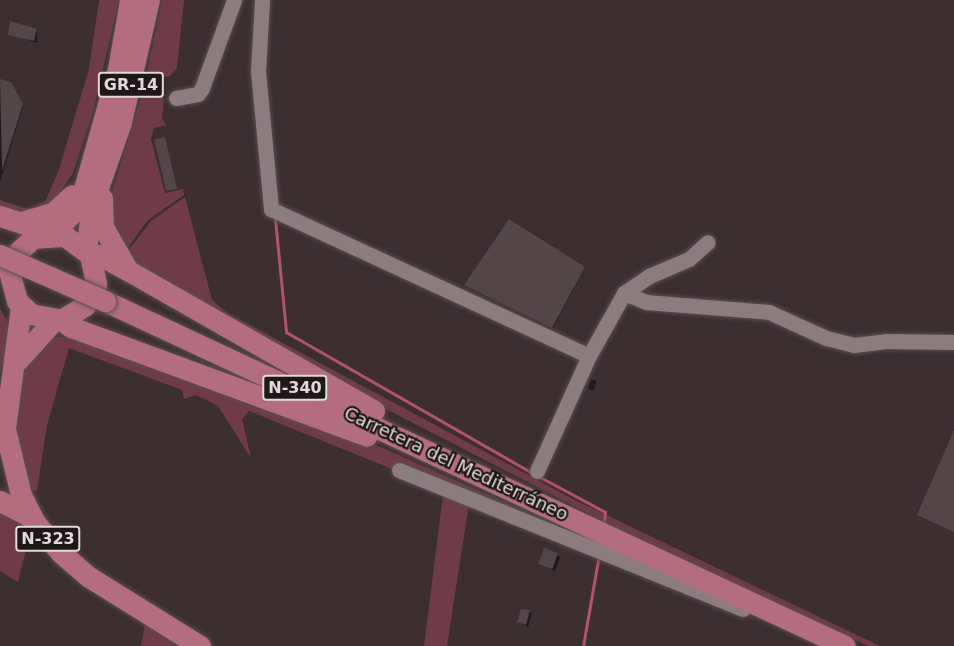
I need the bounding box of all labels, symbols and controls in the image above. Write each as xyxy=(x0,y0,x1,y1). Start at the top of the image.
road number: GR-14 xyxy=(96,72,166,98)
road number: N-340 xyxy=(262,375,328,401)
street label: Carretera del Mediterráneo xyxy=(341,403,571,525)
road number: N-323 xyxy=(15,526,81,552)

